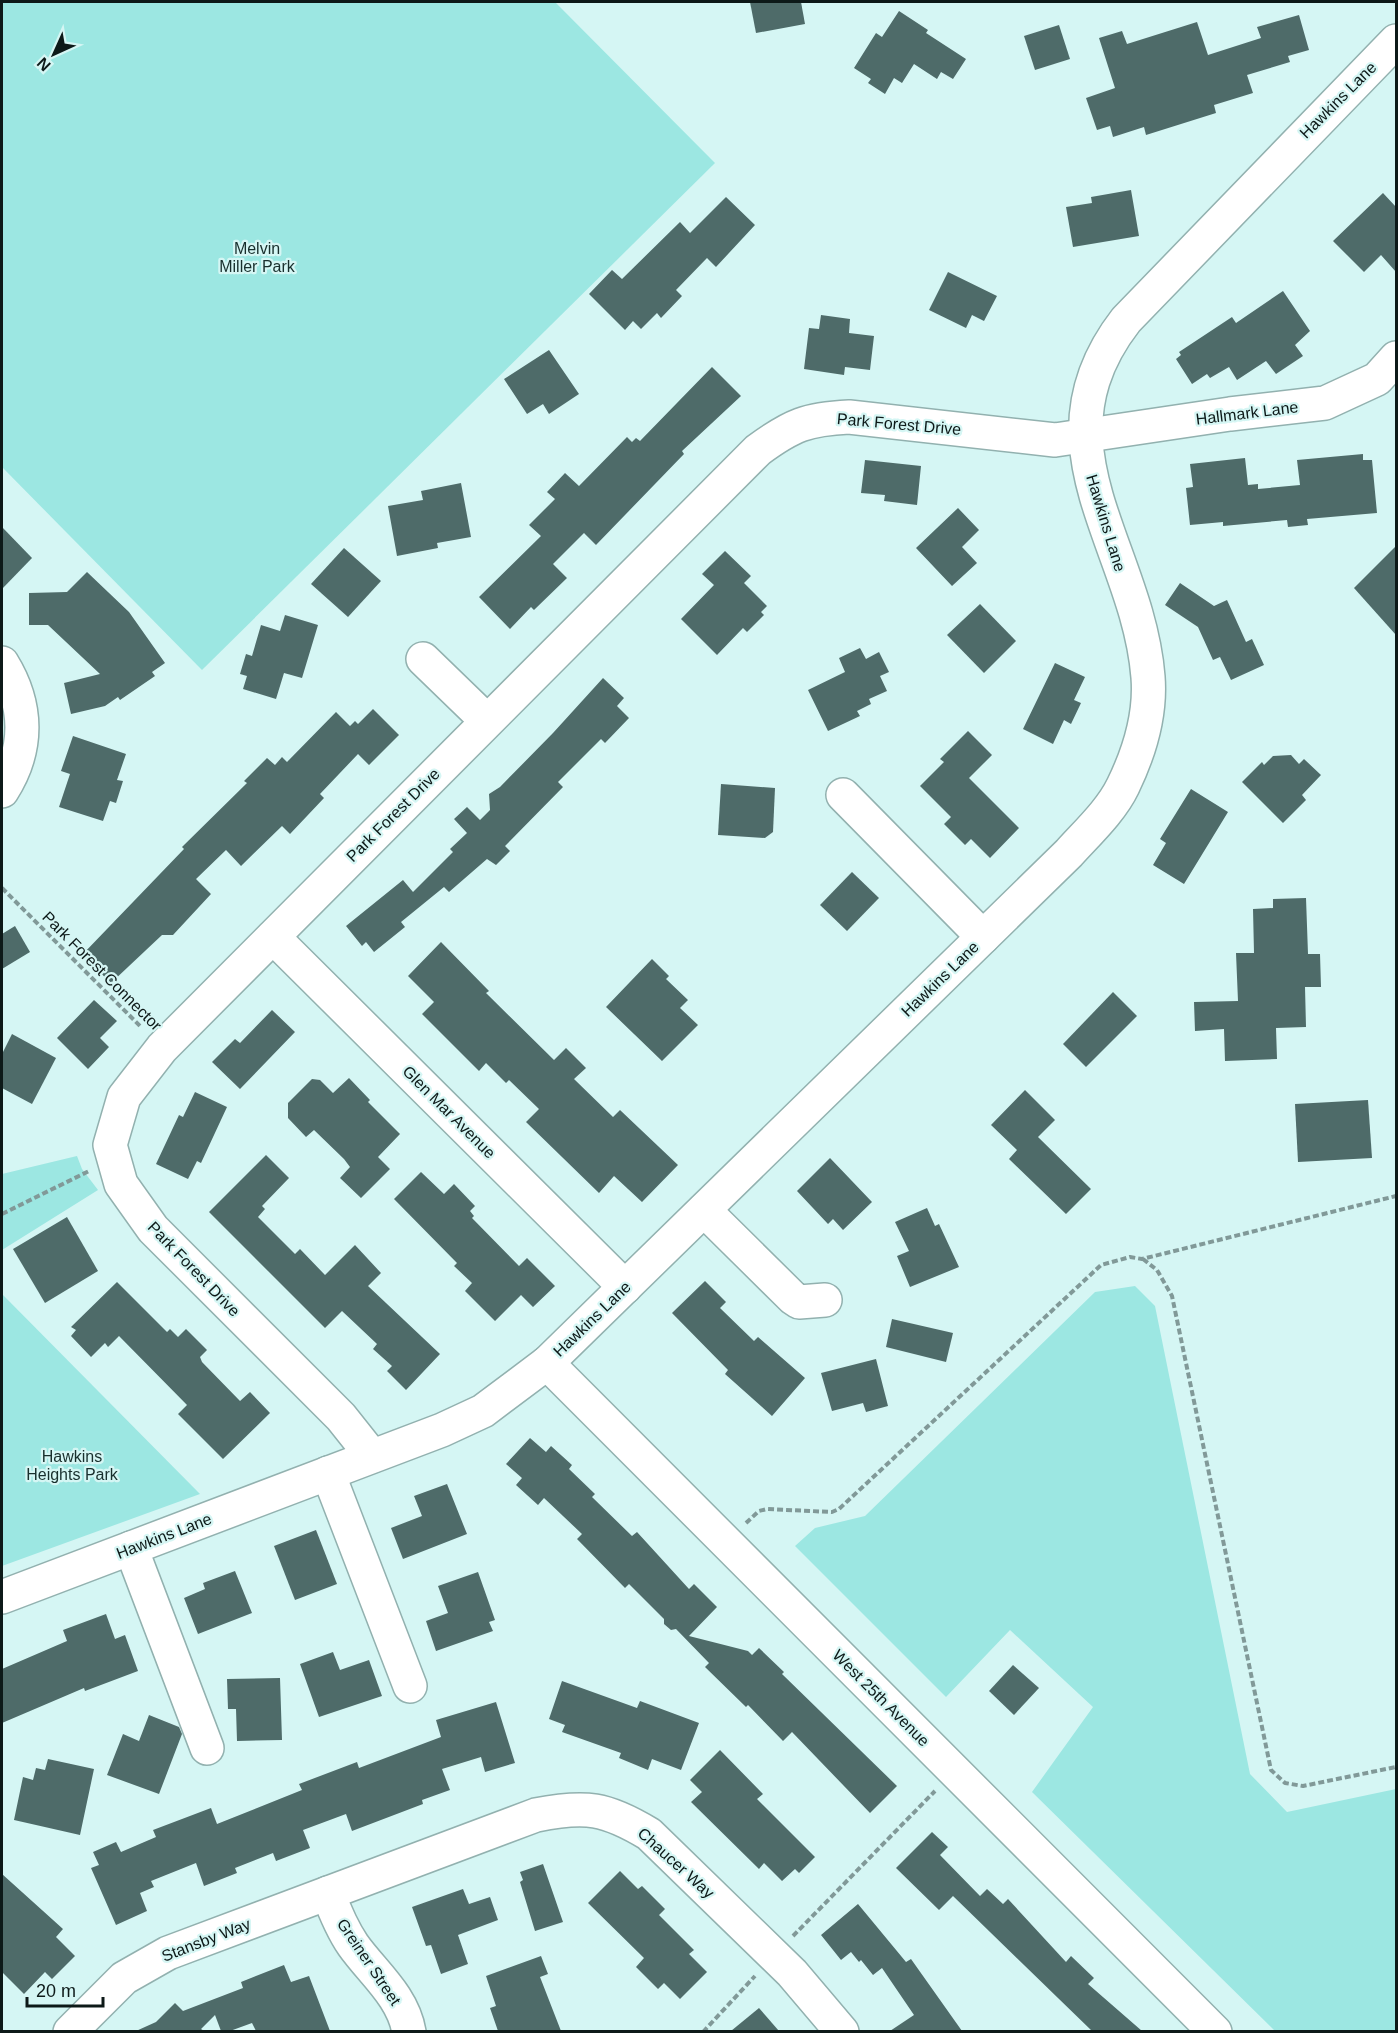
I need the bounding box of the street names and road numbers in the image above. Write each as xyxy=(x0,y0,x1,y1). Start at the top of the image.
street label: Hawkins Lane xyxy=(1296,58,1380,142)
street label: Hallmark Lane xyxy=(1195,398,1299,428)
street label: Park Forest Drive xyxy=(836,410,962,438)
street label: Hawkins Lane xyxy=(1083,472,1129,574)
street label: Park Forest Drive xyxy=(343,765,443,865)
street label: Park Forest Connector xyxy=(39,908,165,1034)
street label: Hawkins Lane xyxy=(898,938,982,1020)
street label: Glen Mar Avenue xyxy=(399,1062,499,1162)
street label: Park Forest Drive xyxy=(145,1218,243,1320)
street label: Hawkins Lane xyxy=(550,1278,634,1360)
street label: Hawkins Lane xyxy=(114,1510,214,1562)
street label: West 25th Avenue xyxy=(829,1646,933,1750)
street label: Chaucer Way xyxy=(635,1824,717,1902)
street label: Stansby Way xyxy=(159,1915,253,1965)
street label: Greiner Street xyxy=(334,1916,404,2009)

